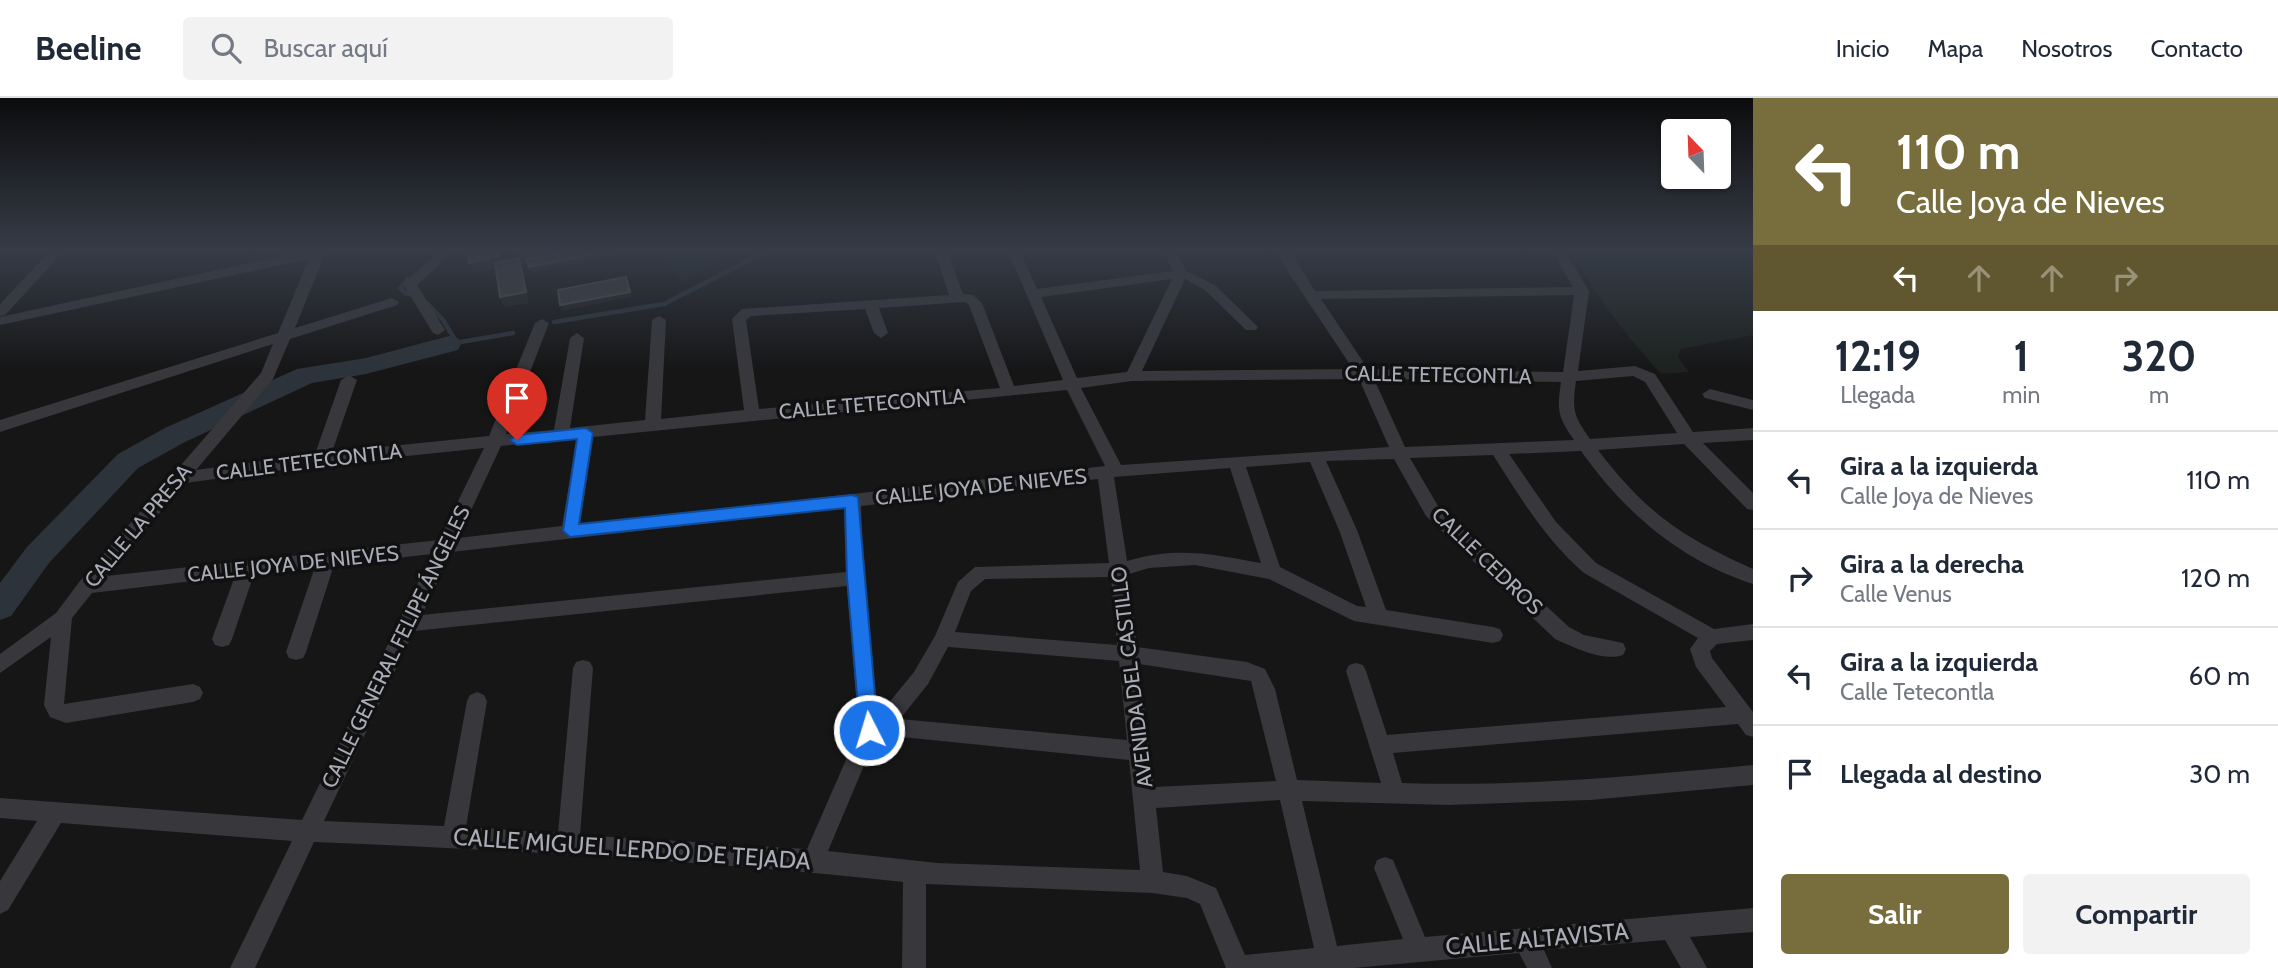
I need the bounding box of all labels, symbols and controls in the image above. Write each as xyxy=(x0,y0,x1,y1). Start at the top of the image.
search box xyxy=(183,17,673,80)
text: Beeline xyxy=(35,28,141,68)
icon: search xyxy=(207,29,245,67)
text: Buscar aquí xyxy=(263,32,388,64)
text: Inicio xyxy=(1836,34,1889,63)
text: Mapa xyxy=(1927,34,1983,63)
text: Nosotros xyxy=(2021,34,2112,63)
text: Contacto xyxy=(2150,34,2243,63)
north arrow xyxy=(1661,119,1731,189)
map controls xyxy=(1661,119,1731,189)
text: 110 m xyxy=(1896,122,2020,181)
icon: left xyxy=(1781,126,1872,217)
text: Calle Joya de Nieves xyxy=(1896,182,2165,221)
icon: left xyxy=(1887,259,1925,297)
icon: ahead xyxy=(1960,259,1998,297)
icon: ahead xyxy=(2033,259,2071,297)
icon: right xyxy=(2106,259,2144,297)
text: 12:19 xyxy=(1835,330,1921,382)
text: 1 xyxy=(2014,330,2029,382)
text: 320 xyxy=(2122,330,2196,382)
street label: CALLE TETECONTLA xyxy=(1344,360,1532,389)
pin xyxy=(487,368,547,440)
icon: arrive xyxy=(498,379,536,417)
text: Llegada xyxy=(1840,381,1915,409)
text: min xyxy=(2002,381,2040,409)
text: m xyxy=(2149,381,2169,409)
street label: CALLE TETECONTLA xyxy=(778,383,966,424)
street label: CALLE TETECONTLA xyxy=(215,438,403,485)
text: Gira a la izquierda xyxy=(1840,450,2038,482)
street label: CALLE LA PRESA xyxy=(79,459,196,592)
icon: left xyxy=(1781,461,1819,499)
street label: CALLE JOYA DE NIEVES xyxy=(874,463,1088,510)
text: 110 m xyxy=(2186,464,2250,496)
text: Calle Joya de Nieves xyxy=(1840,482,2033,510)
street label: CALLE GENERAL FELIPE ÁNGELES xyxy=(316,502,475,792)
street label: CALLE CEDROS xyxy=(1427,502,1548,620)
street label: CALLE JOYA DE NIEVES xyxy=(186,540,400,587)
text: Gira a la derecha xyxy=(1840,548,2024,580)
icon: right xyxy=(1781,559,1819,597)
text: 120 m xyxy=(2181,562,2250,594)
street label: AVENIDA DEL CASTILLO xyxy=(1106,565,1157,789)
text: Calle Venus xyxy=(1840,580,1952,608)
text: Gira a la izquierda xyxy=(1840,646,2038,678)
icon: left xyxy=(1781,657,1819,695)
text: 60 m xyxy=(2188,660,2250,692)
text: Calle Tetecontla xyxy=(1840,678,1994,706)
position arrow xyxy=(832,693,906,767)
icon: arrive xyxy=(1781,755,1819,793)
text: Llegada al destino xyxy=(1840,758,2042,790)
text: 30 m xyxy=(2189,758,2250,790)
street label: CALLE MIGUEL LERDO DE TEJADA xyxy=(452,822,812,875)
button: Salir xyxy=(1781,874,2009,954)
button: Compartir xyxy=(2023,874,2250,954)
street label: CALLE ALTAVISTA xyxy=(1444,916,1630,961)

